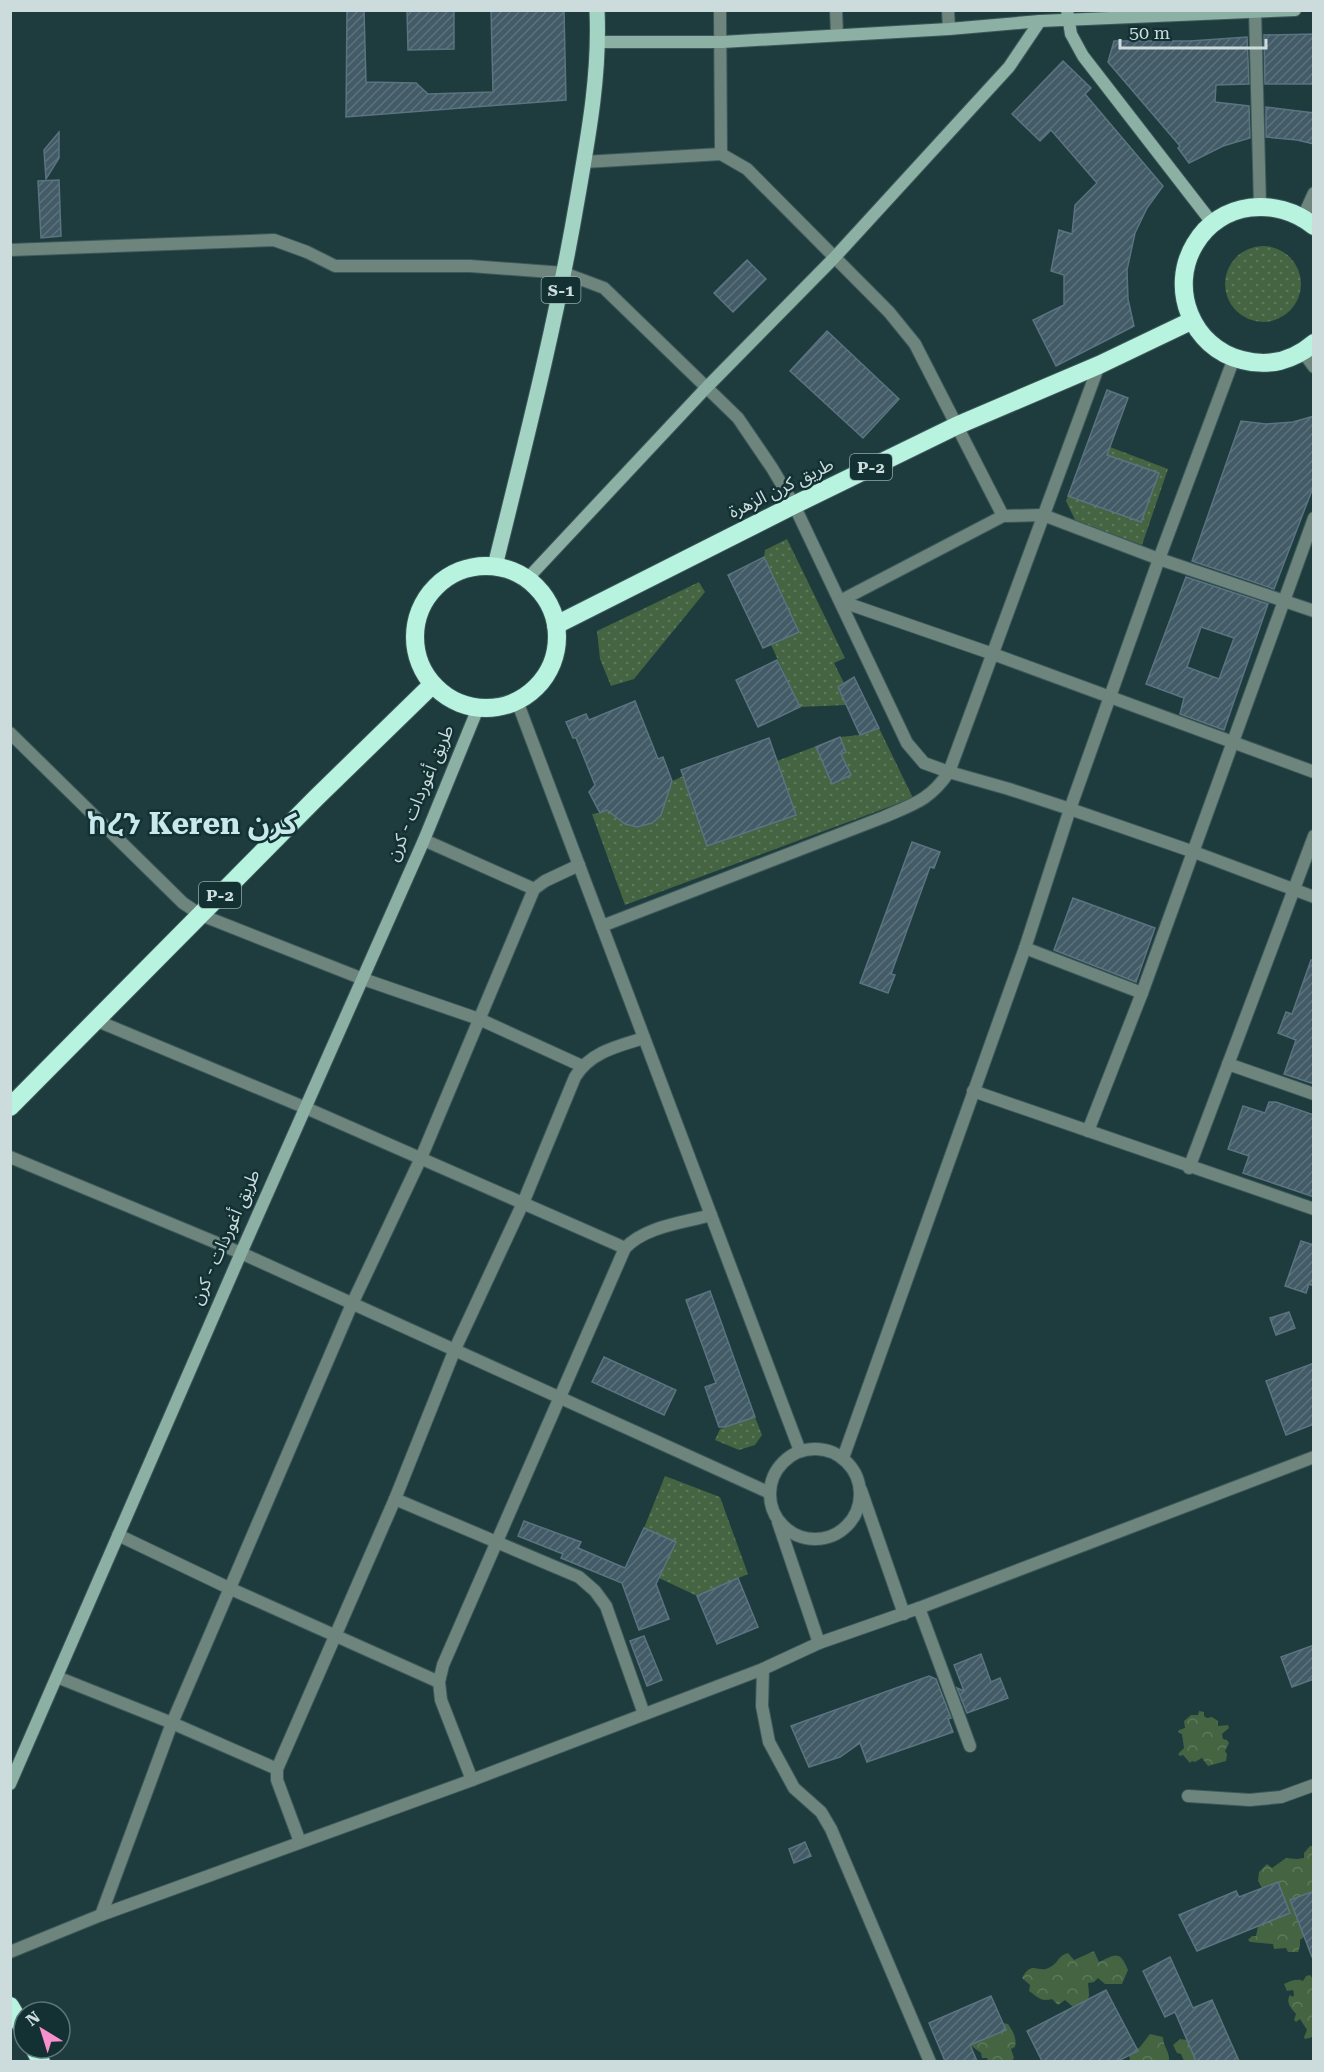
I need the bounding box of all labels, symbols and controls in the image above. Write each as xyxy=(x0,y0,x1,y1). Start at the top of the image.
scale bar xyxy=(1120,12,1266,50)
text: 50 m xyxy=(1129,22,1170,43)
road number: S-1 xyxy=(542,277,580,303)
street label: طريق كرن الزهرة xyxy=(725,453,837,523)
road number: P-2 xyxy=(850,454,892,480)
street label: طريق أغوردات - كرن xyxy=(381,722,459,864)
district label: ከረን Keren كرن xyxy=(87,806,298,841)
road number: P-2 xyxy=(199,882,241,908)
street label: طريق أغوردات - كرن xyxy=(185,1166,265,1308)
north arrow xyxy=(12,2000,72,2060)
text: N xyxy=(22,2007,44,2030)

